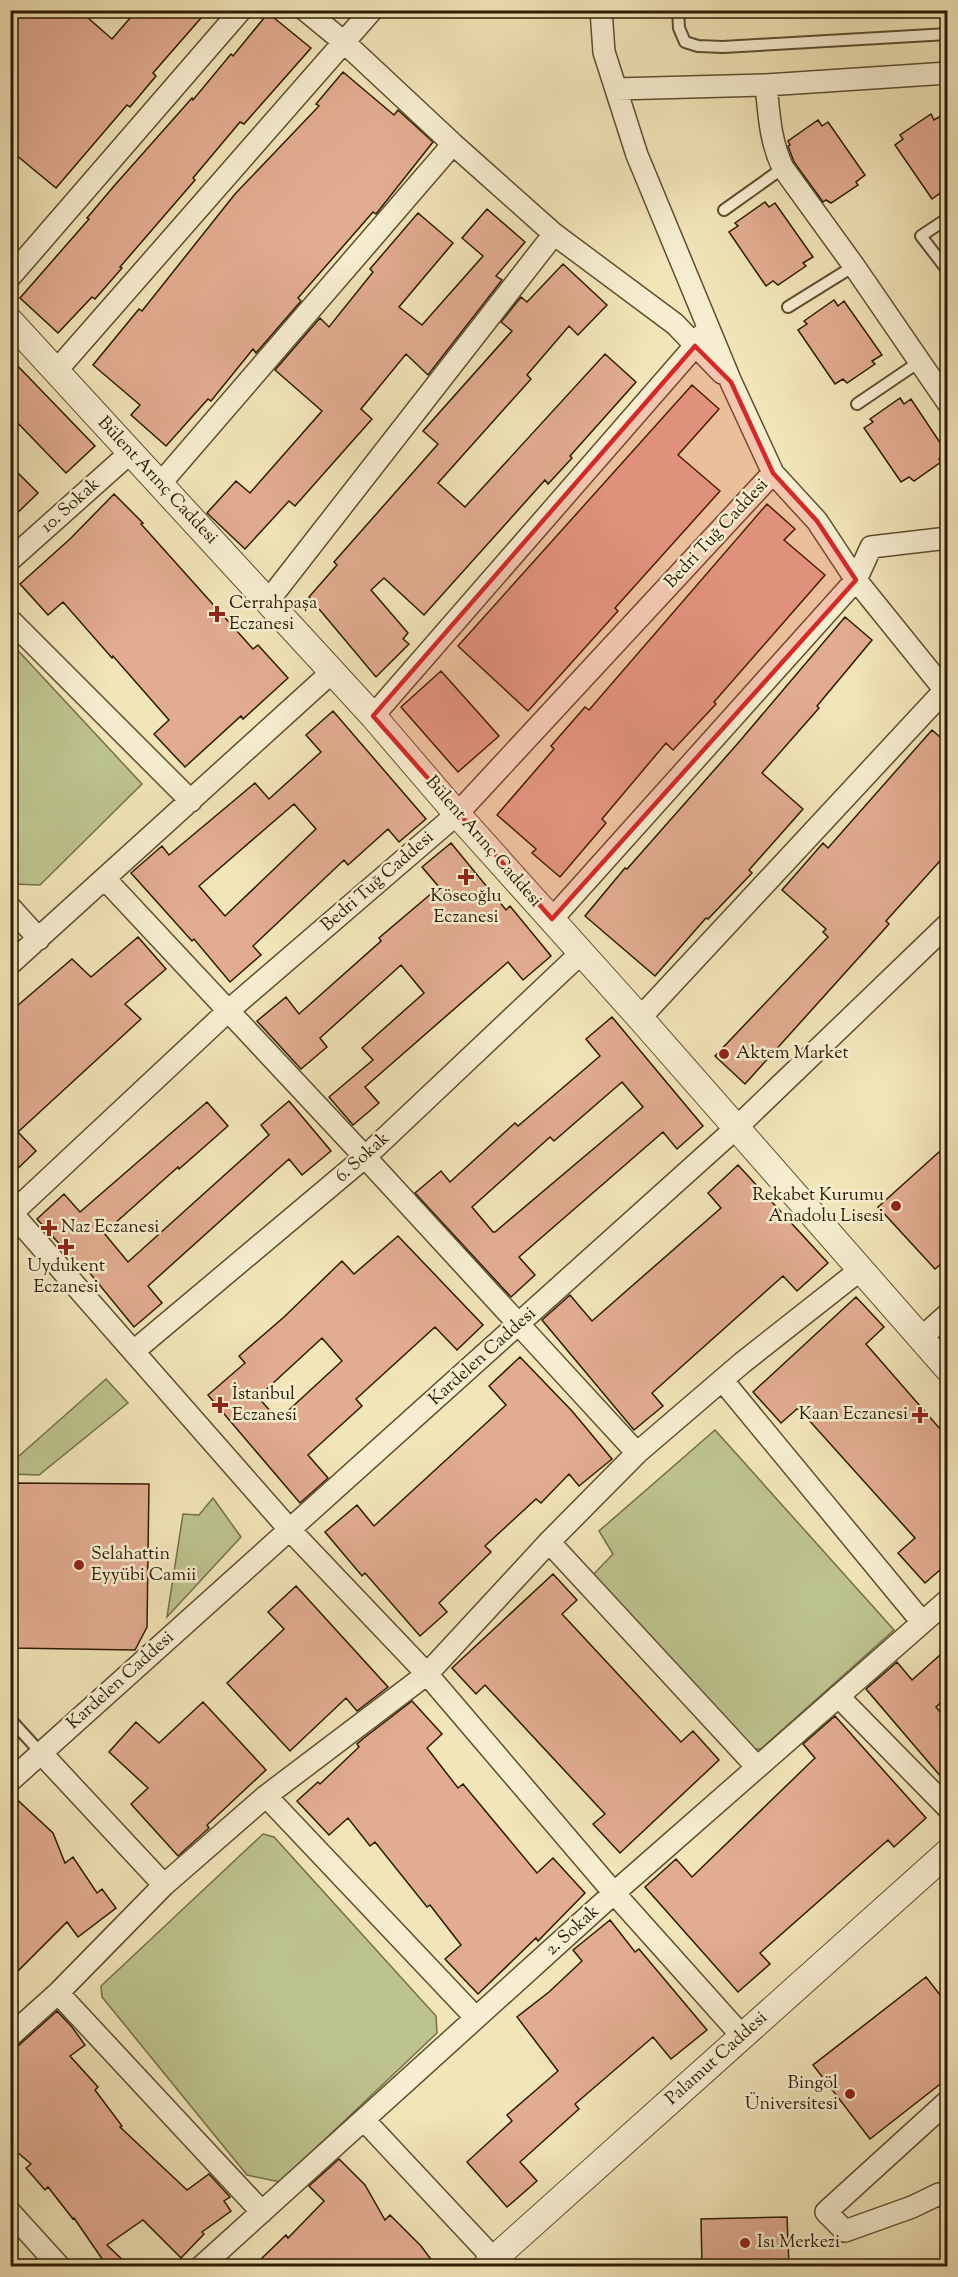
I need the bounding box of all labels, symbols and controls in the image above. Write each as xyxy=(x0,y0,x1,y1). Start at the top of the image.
street label: Bülent Arınç Caddesi xyxy=(91,411,223,551)
street label: 10. Sokak xyxy=(36,472,106,540)
street label: Bedri Tuğ Caddesi xyxy=(659,473,775,595)
place label: Cerrahpaşa Eczanesi xyxy=(229,591,317,638)
marker: Cerrahpaşa Eczanesi xyxy=(210,607,224,621)
street label: Bülent Arınç Caddesi xyxy=(418,771,548,913)
street label: Bedri Tuğ Caddesi xyxy=(316,826,440,938)
marker: Köseoğlu Eczanesi xyxy=(459,870,473,884)
place label: Köseoğlu Eczanesi xyxy=(430,884,502,931)
place label: Aktem Market xyxy=(736,1041,849,1067)
marker: Aktem Market xyxy=(717,1047,731,1061)
street label: 6. Sokak xyxy=(330,1126,396,1190)
place label: Rekabet Kurumu Anadolu Lisesi xyxy=(752,1183,884,1230)
marker: Rekabet Kurumu Anadolu Lisesi xyxy=(889,1199,903,1213)
place label: Naz Eczanesi xyxy=(61,1215,159,1241)
marker: Naz Eczanesi xyxy=(42,1221,56,1235)
marker: Uydukent Eczanesi xyxy=(59,1240,73,1254)
place label: Uydukent Eczanesi xyxy=(27,1254,105,1301)
street label: Kardelen Caddesi xyxy=(424,1302,542,1412)
place label: İstanbul Eczanesi xyxy=(232,1382,297,1429)
marker: İstanbul Eczanesi xyxy=(213,1398,227,1412)
place label: Kaan Eczanesi xyxy=(799,1402,908,1428)
marker: Kaan Eczanesi xyxy=(913,1408,927,1422)
place label: Selahattin Eyyübi Camii xyxy=(91,1542,196,1589)
marker: Selahattin Eyyübi Camii xyxy=(72,1558,86,1572)
street label: Kardelen Caddesi xyxy=(62,1626,180,1736)
street label: 2. Sokak xyxy=(540,1899,606,1962)
street label: Palamut Caddesi xyxy=(660,2006,774,2112)
place label: Bingöl Üniversitesi xyxy=(745,2071,838,2118)
marker: Bingöl Üniversitesi xyxy=(843,2087,857,2101)
place label: Isı Merkezi xyxy=(757,2230,840,2256)
marker: Isı Merkezi xyxy=(738,2236,752,2250)

